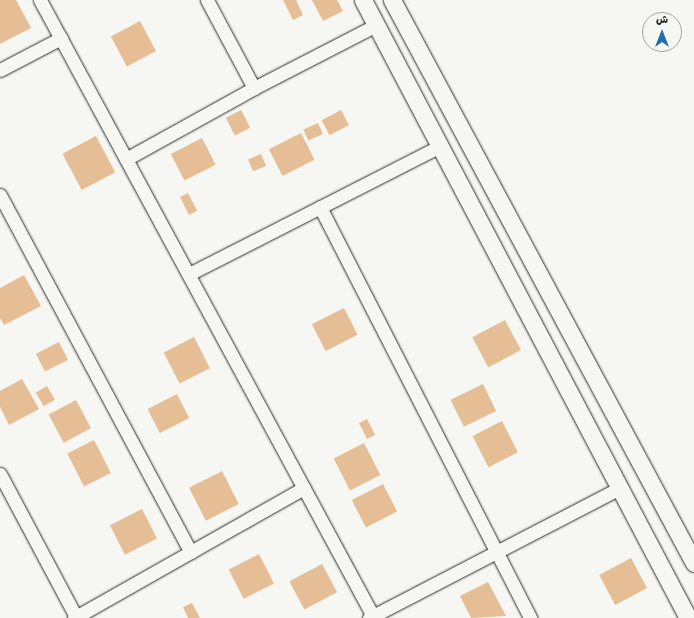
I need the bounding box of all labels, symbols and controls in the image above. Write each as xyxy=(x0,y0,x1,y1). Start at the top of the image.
north arrow xyxy=(642,12,682,52)
text: ش xyxy=(656,15,668,27)

